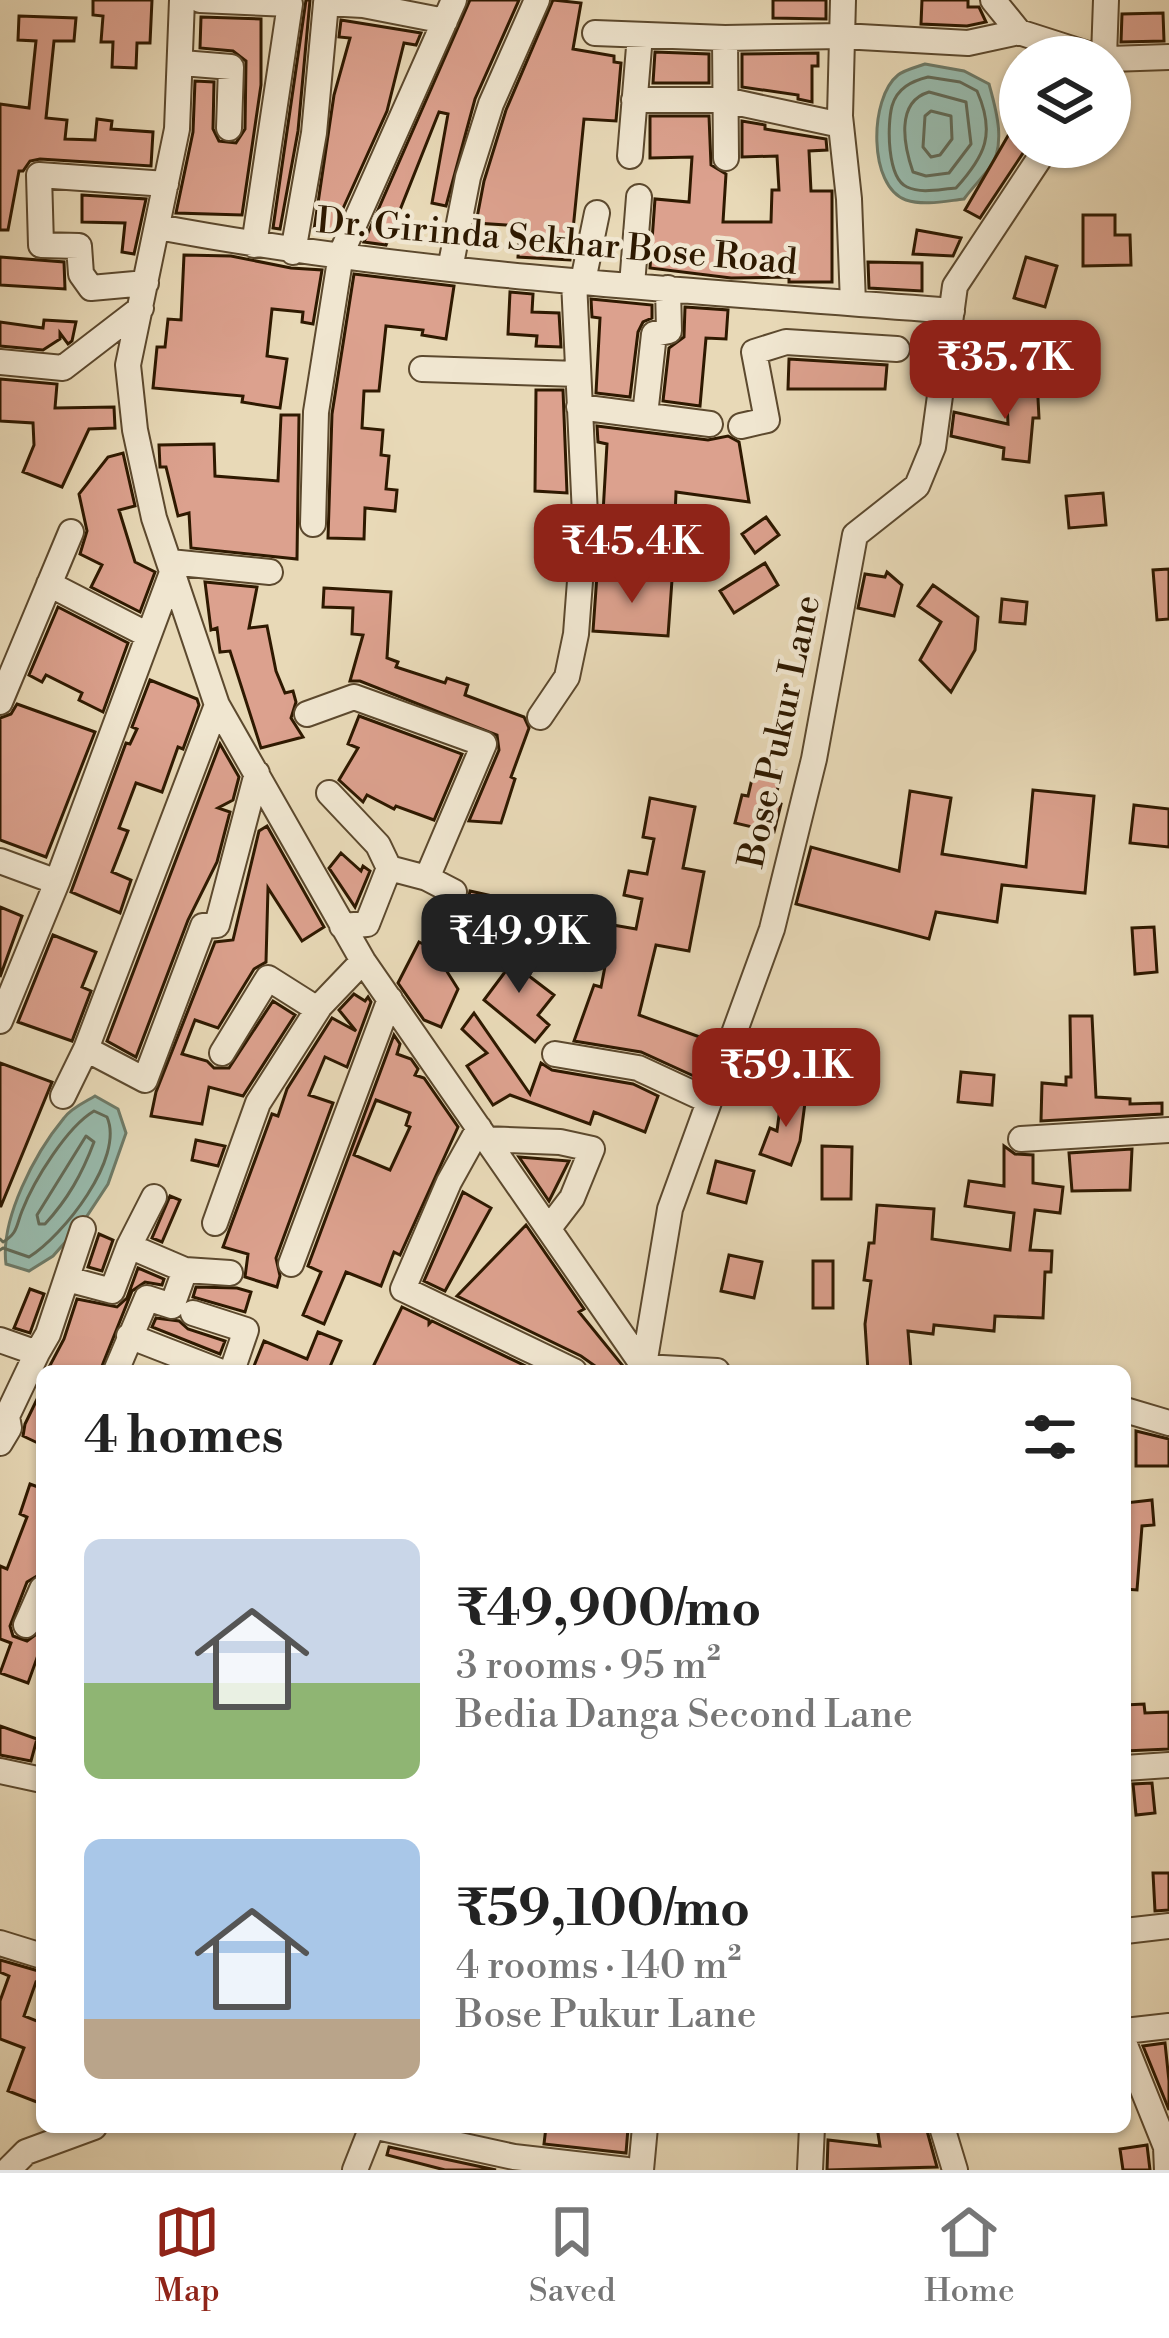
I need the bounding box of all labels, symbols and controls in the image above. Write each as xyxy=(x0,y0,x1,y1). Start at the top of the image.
map controls xyxy=(999,36,1131,168)
button: layers xyxy=(999,36,1131,168)
street label: Dr. Girinda Sekhar Bose Road xyxy=(315,199,800,286)
pin: ₹35.7K xyxy=(907,320,1103,422)
text: ₹35.7K xyxy=(937,334,1073,383)
pin: ₹45.4K xyxy=(534,504,730,606)
text: ₹45.4K xyxy=(561,518,703,567)
street label: Bose Pukur Lane xyxy=(729,591,831,873)
pin: ₹49.9K xyxy=(421,894,617,996)
text: ₹49.9K xyxy=(448,908,590,957)
pin: ₹59.1K xyxy=(688,1028,884,1130)
text: ₹59.1K xyxy=(719,1042,853,1091)
icon: filters xyxy=(1017,1404,1083,1470)
text: 4 homes xyxy=(84,1405,284,1469)
text: ₹49,900/mo xyxy=(456,1578,761,1642)
icon: home xyxy=(180,1587,324,1731)
text: 3 rooms · 95 m² xyxy=(456,1642,721,1691)
text: Bedia Danga Second Lane xyxy=(456,1691,913,1740)
text: ₹59,100/mo xyxy=(456,1878,750,1942)
icon: home xyxy=(180,1887,324,2031)
text: 4 rooms · 140 m² xyxy=(456,1942,741,1991)
text: Bose Pukur Lane xyxy=(456,1991,757,2040)
tab: Map xyxy=(154,2199,220,2312)
tab: Saved xyxy=(529,2199,616,2312)
tab: Home xyxy=(924,2199,1015,2312)

